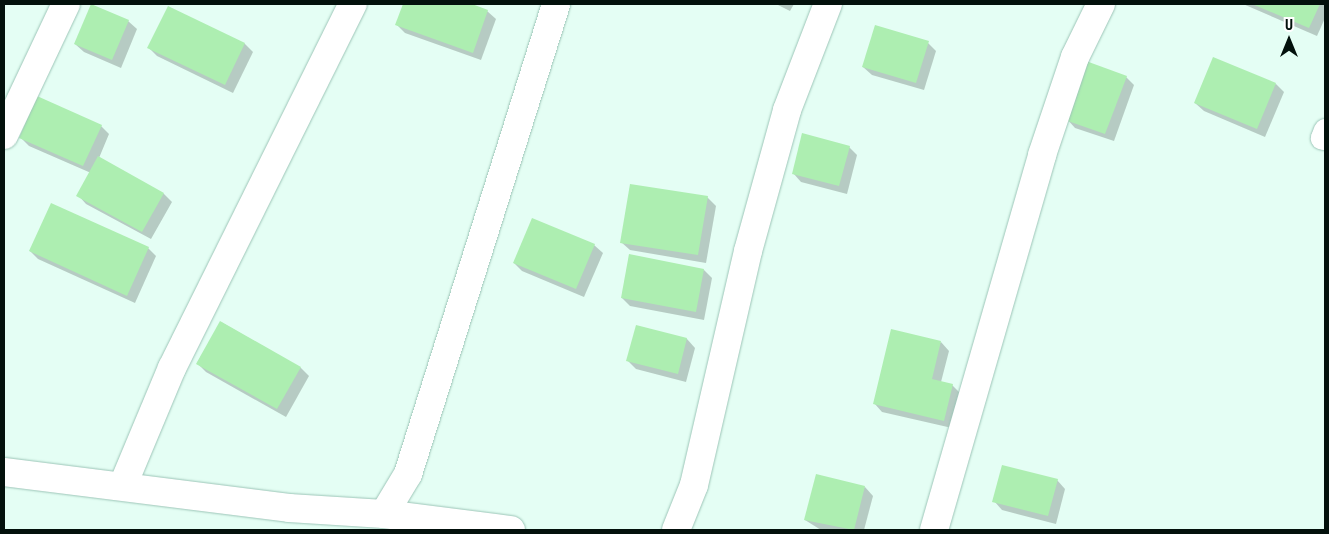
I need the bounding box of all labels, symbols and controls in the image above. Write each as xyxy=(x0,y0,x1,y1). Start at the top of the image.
north arrow xyxy=(1264,15,1314,65)
text: U xyxy=(1285,17,1293,33)

